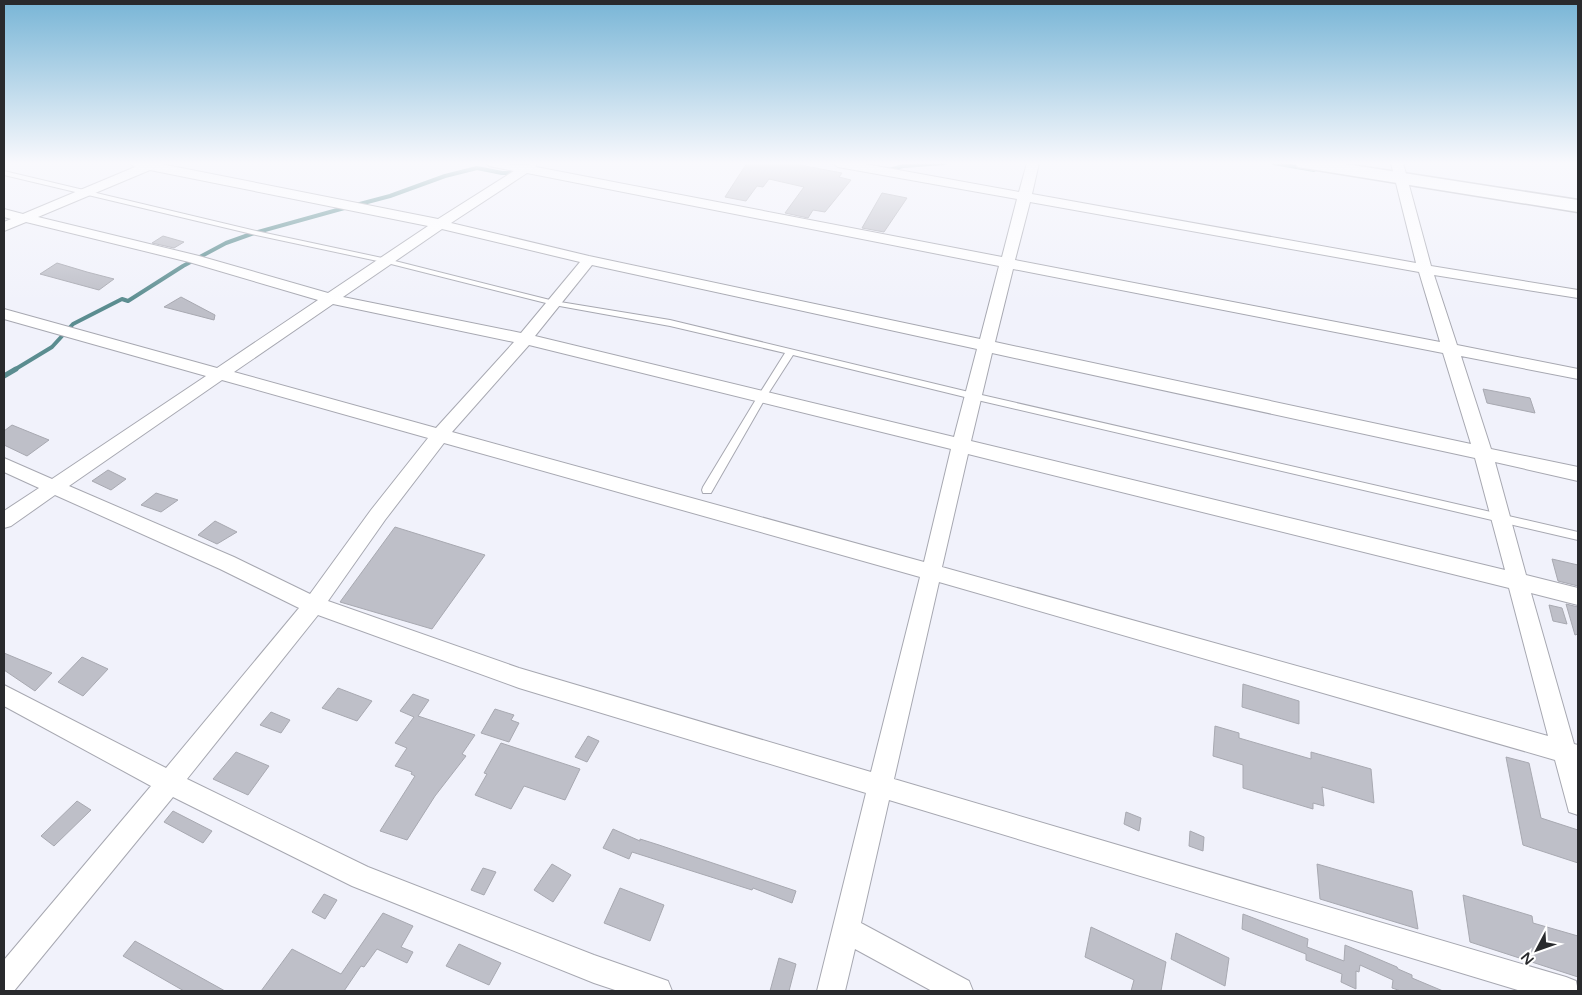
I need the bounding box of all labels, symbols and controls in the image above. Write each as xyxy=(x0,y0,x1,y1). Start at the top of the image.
north arrow xyxy=(1512,925,1562,975)
text: N xyxy=(1517,948,1538,968)

